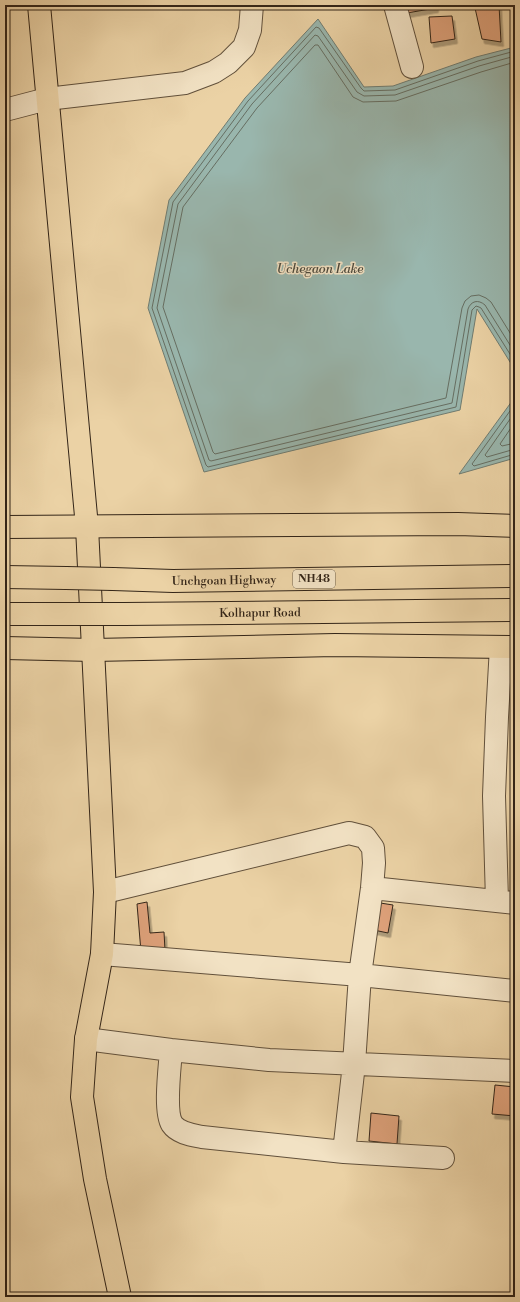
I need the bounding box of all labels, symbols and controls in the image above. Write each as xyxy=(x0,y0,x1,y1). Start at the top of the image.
water label: Uchegaon Lake xyxy=(277,261,363,277)
road number: NH48 xyxy=(293,570,335,588)
street label: Unchgoan Highway xyxy=(172,572,277,589)
street label: Kolhapur Road xyxy=(219,605,301,621)

